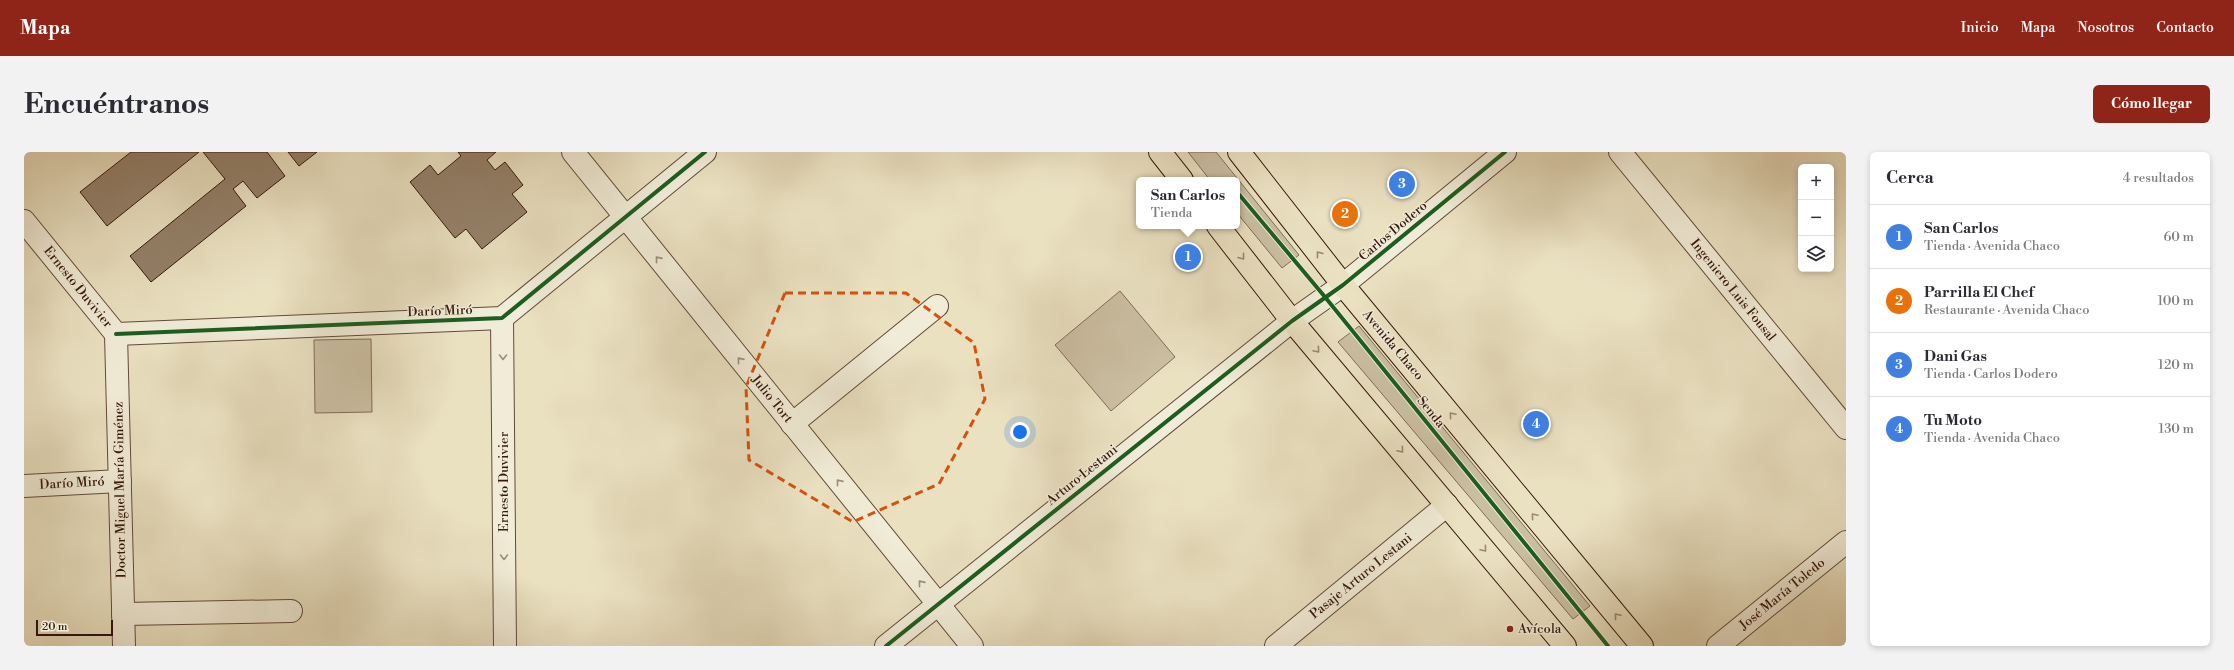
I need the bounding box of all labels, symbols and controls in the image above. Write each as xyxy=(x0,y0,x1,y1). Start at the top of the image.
text: Mapa xyxy=(20,16,70,40)
text: Inicio xyxy=(1961,19,1999,37)
text: Mapa xyxy=(2021,19,2055,37)
text: Nosotros xyxy=(2077,19,2134,37)
text: Contacto xyxy=(2156,19,2214,37)
button: Cómo llegar xyxy=(2093,85,2210,123)
text: Encuéntranos xyxy=(24,87,209,122)
map controls xyxy=(1798,164,1834,272)
button: + xyxy=(1798,164,1834,200)
text: Cerca xyxy=(1886,167,1934,189)
pin: 3 xyxy=(1389,169,1415,199)
text: 4 resultados xyxy=(2123,170,2194,186)
popup xyxy=(1136,177,1240,229)
text: San Carlos xyxy=(1151,186,1225,205)
street label: Carlos Dodero xyxy=(1355,198,1431,264)
pin: 2 xyxy=(1332,199,1358,229)
button: − xyxy=(1798,200,1834,236)
text: Tienda xyxy=(1151,205,1192,221)
text: San Carlos xyxy=(1924,219,1999,238)
text: 1 xyxy=(1896,229,1902,245)
text: 60 m xyxy=(2163,229,2194,245)
street label: Ingeniero Luis Fousal xyxy=(1687,236,1779,344)
button: layers xyxy=(1798,236,1834,272)
text: Tienda · Avenida Chaco xyxy=(1924,238,2060,254)
pin: 1 xyxy=(1175,242,1201,272)
street label: Ernesto Duvivier xyxy=(40,243,116,331)
one-way arrow xyxy=(1237,252,1244,259)
one-way arrow xyxy=(1317,252,1324,259)
one-way arrow xyxy=(655,256,662,263)
text: Parrilla El Chef xyxy=(1924,283,2034,302)
text: 2 xyxy=(1895,293,1903,309)
text: 100 m xyxy=(2158,293,2194,309)
street label: Darío Miró xyxy=(407,302,473,320)
text: Restaurante · Avenida Chaco xyxy=(1924,302,2089,318)
street label: Avenida Chaco xyxy=(1358,306,1427,383)
one-way arrow xyxy=(1312,346,1319,353)
text: Dani Gas xyxy=(1924,347,1987,366)
one-way arrow xyxy=(499,354,507,360)
one-way arrow xyxy=(737,357,744,364)
text: 3 xyxy=(1895,357,1903,373)
text: 120 m xyxy=(2158,357,2194,373)
text: Tienda · Carlos Dodero xyxy=(1924,366,2058,382)
street label: Julio Tort xyxy=(747,371,796,426)
street label: Senda xyxy=(1414,393,1449,431)
street label: Doctor Miguel María Giménez xyxy=(110,401,130,579)
pin: 4 xyxy=(1523,409,1549,439)
text: Tu Moto xyxy=(1924,411,1982,430)
one-way arrow xyxy=(1449,413,1456,420)
text: 4 xyxy=(1895,421,1903,437)
text: 130 m xyxy=(2159,421,2194,437)
your location xyxy=(1010,422,1030,442)
text: Tienda · Avenida Chaco xyxy=(1924,430,2060,446)
street label: Ernesto Duvivier xyxy=(496,431,512,532)
street label: Arturo Lestani xyxy=(1042,441,1121,509)
one-way arrow xyxy=(1396,445,1403,452)
street label: Darío Miró xyxy=(39,473,105,493)
one-way arrow xyxy=(837,480,844,487)
one-way arrow xyxy=(1532,513,1539,520)
street label: Pasaje Arturo Lestani xyxy=(1307,530,1415,622)
one-way arrow xyxy=(1480,545,1487,552)
one-way arrow xyxy=(500,554,508,560)
street label: José María Toledo xyxy=(1735,555,1828,634)
one-way arrow xyxy=(919,581,926,588)
one-way arrow xyxy=(1615,613,1622,621)
scale bar xyxy=(36,618,113,637)
text: 20 m xyxy=(42,620,67,634)
place label: Avícola xyxy=(1517,621,1562,637)
marker: Avícola xyxy=(1505,624,1515,634)

